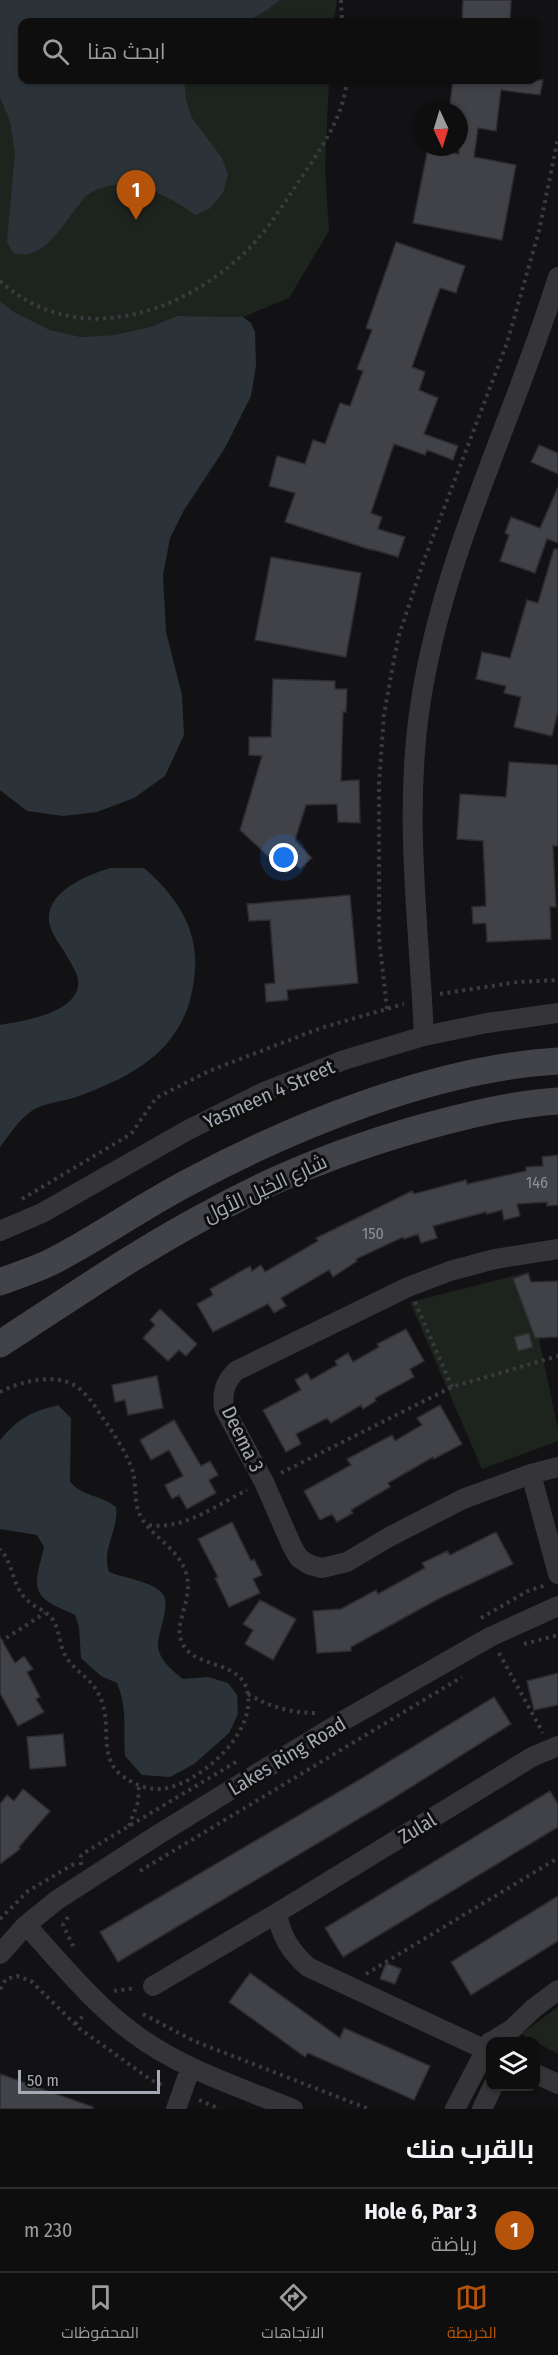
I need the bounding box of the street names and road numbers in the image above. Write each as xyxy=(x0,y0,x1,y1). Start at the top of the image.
street label: Yasmeen 4 Street xyxy=(200,1054,338,1134)
street label: شارع الخيل الأول xyxy=(199,1149,331,1229)
street label: Deema 3 xyxy=(217,1402,269,1476)
street label: Lakes Ring Road xyxy=(224,1712,350,1800)
street label: Zulal xyxy=(394,1808,440,1848)

